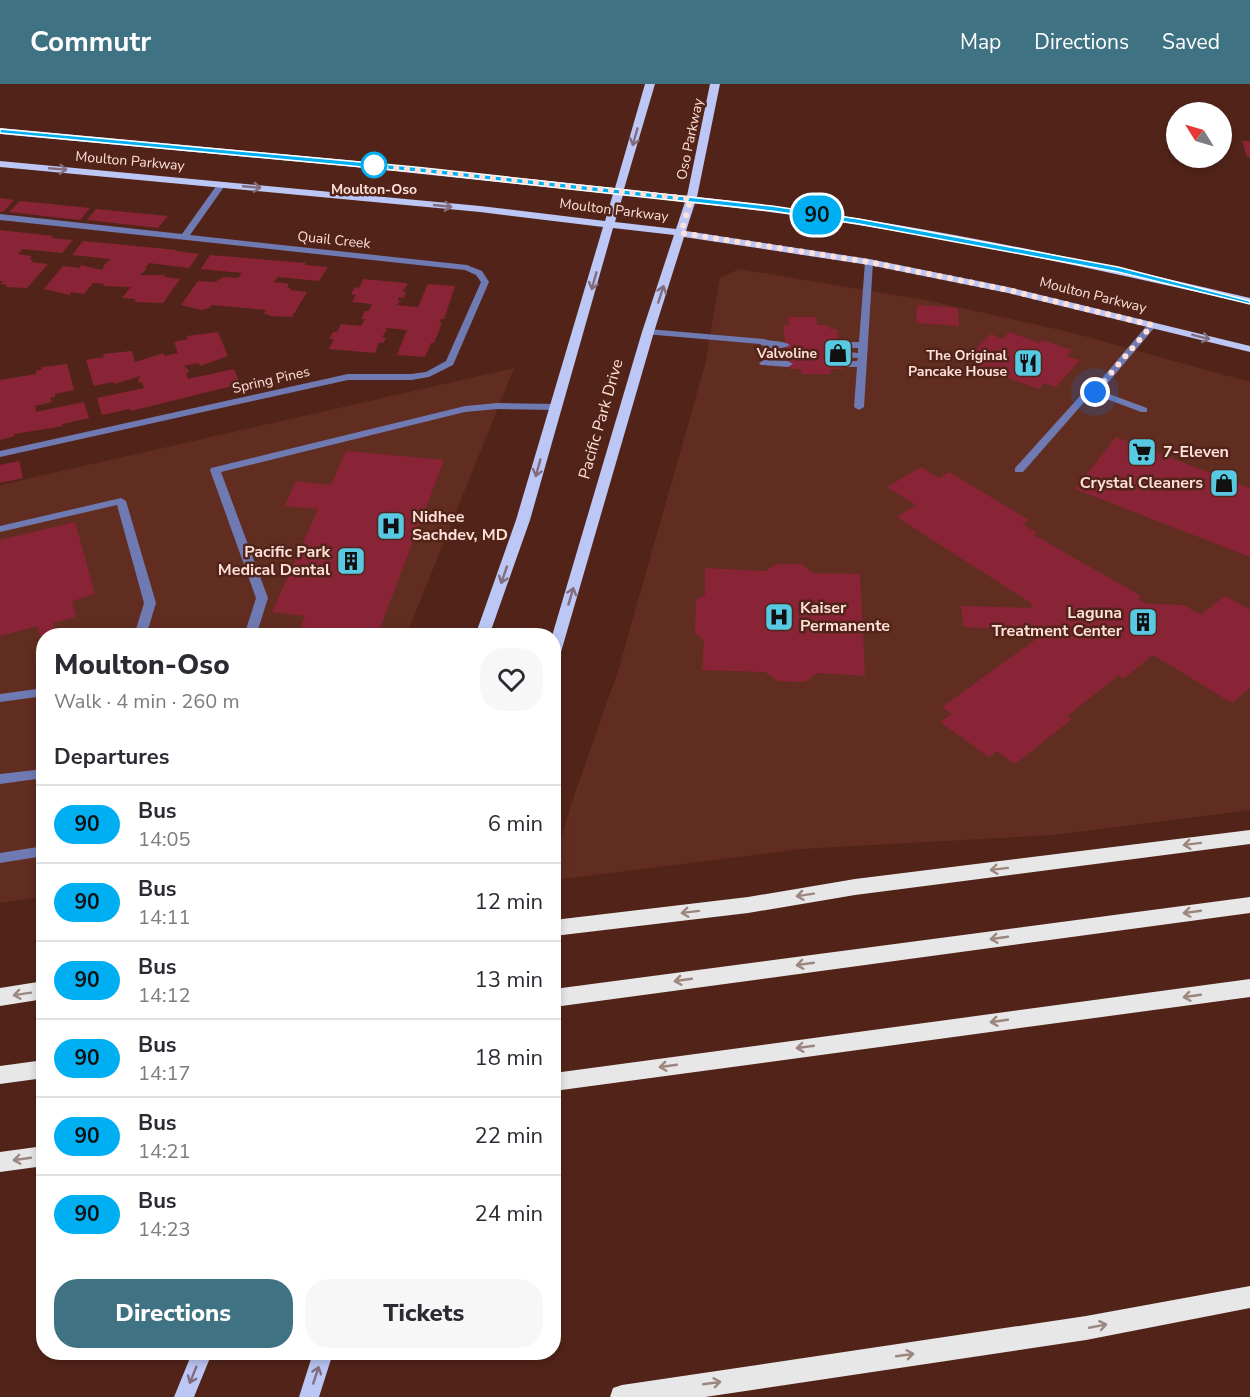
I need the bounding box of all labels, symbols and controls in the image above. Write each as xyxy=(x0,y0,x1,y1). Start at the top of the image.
text: Commutr xyxy=(30,23,151,61)
text: Map xyxy=(960,28,1001,56)
text: Directions xyxy=(1034,28,1129,56)
text: Saved xyxy=(1162,28,1220,56)
street label: Oso Parkway xyxy=(672,96,708,181)
north arrow xyxy=(1166,102,1232,168)
map controls xyxy=(1166,102,1232,168)
one-way arrow xyxy=(629,127,640,146)
street label: Moulton Parkway xyxy=(75,147,186,175)
marker: Moulton-Oso xyxy=(361,152,387,178)
one-way arrow xyxy=(48,164,68,175)
place label: Moulton-Oso xyxy=(331,180,417,199)
one-way arrow xyxy=(242,182,262,193)
street label: Moulton Parkway xyxy=(558,194,670,226)
line badge: 90 xyxy=(790,196,844,234)
one-way arrow xyxy=(432,201,452,212)
text: 90 xyxy=(804,201,830,229)
street label: Quail Creek xyxy=(297,227,372,253)
one-way arrow xyxy=(587,271,599,290)
street label: Moulton Parkway xyxy=(1037,273,1149,318)
one-way arrow xyxy=(657,285,668,304)
one-way arrow xyxy=(1191,331,1210,343)
shop icon: Valvoline xyxy=(822,337,854,369)
place label: Valvoline xyxy=(756,344,817,363)
place label: The Original Pancake House xyxy=(908,346,1008,381)
restaurant icon: The Original Pancake House xyxy=(1012,347,1044,379)
street label: Pacific Park Drive xyxy=(573,356,629,482)
street label: Spring Pines xyxy=(230,362,312,398)
your location xyxy=(1080,377,1110,407)
supermarket icon: 7-Eleven xyxy=(1126,436,1158,468)
place label: 7-Eleven xyxy=(1163,441,1229,463)
one-way arrow xyxy=(532,458,543,477)
shop icon: Crystal Cleaners xyxy=(1208,467,1240,499)
place label: Crystal Cleaners xyxy=(1080,472,1203,494)
place label: Nidhee Sachdev, MD xyxy=(412,506,508,546)
hospital icon: Nidhee Sachdev, MD xyxy=(375,510,407,542)
place label: Pacific Park Medical Dental xyxy=(218,541,330,581)
building icon: Pacific Park Medical Dental xyxy=(335,545,367,577)
one-way arrow xyxy=(497,565,508,584)
one-way arrow xyxy=(566,587,577,606)
place label: Kaiser Permanente xyxy=(800,597,890,637)
hospital icon: Kaiser Permanente xyxy=(763,601,795,633)
place label: Laguna Treatment Center xyxy=(992,602,1123,642)
building icon: Laguna Treatment Center xyxy=(1127,606,1159,638)
text: Moulton-Oso xyxy=(54,646,230,684)
button: heart xyxy=(480,648,543,711)
text: Walk · 4 min · 260 m xyxy=(54,688,240,715)
text: Departures xyxy=(54,742,169,772)
text: Bus xyxy=(138,796,177,826)
text: 6 min xyxy=(488,809,543,839)
text: 90 xyxy=(74,810,100,838)
text: 14:05 xyxy=(138,826,191,853)
one-way arrow xyxy=(1183,839,1202,850)
one-way arrow xyxy=(989,864,1009,875)
text: Bus xyxy=(138,874,177,904)
text: 12 min xyxy=(475,887,543,917)
text: 90 xyxy=(74,888,100,916)
one-way arrow xyxy=(796,890,816,901)
text: 14:11 xyxy=(138,904,191,931)
one-way arrow xyxy=(680,906,700,917)
one-way arrow xyxy=(1183,907,1202,918)
one-way arrow xyxy=(989,933,1009,944)
text: Bus xyxy=(138,952,177,982)
one-way arrow xyxy=(796,958,816,969)
text: 13 min xyxy=(475,965,543,995)
text: 90 xyxy=(74,966,100,994)
one-way arrow xyxy=(674,975,694,986)
text: 14:12 xyxy=(138,982,191,1009)
one-way arrow xyxy=(12,988,32,999)
one-way arrow xyxy=(1183,990,1202,1001)
one-way arrow xyxy=(989,1016,1009,1027)
text: Bus xyxy=(138,1030,177,1060)
one-way arrow xyxy=(796,1042,816,1053)
text: 18 min xyxy=(475,1043,543,1073)
text: 90 xyxy=(74,1044,100,1072)
text: 14:17 xyxy=(138,1060,191,1087)
one-way arrow xyxy=(658,1060,678,1071)
text: Bus xyxy=(138,1108,177,1138)
text: 22 min xyxy=(475,1121,543,1151)
text: 90 xyxy=(74,1122,100,1150)
text: 14:21 xyxy=(138,1138,191,1165)
one-way arrow xyxy=(12,1153,32,1164)
text: Bus xyxy=(138,1186,177,1216)
text: 24 min xyxy=(475,1199,543,1229)
text: 90 xyxy=(74,1200,100,1228)
text: 14:23 xyxy=(138,1216,191,1243)
button: Directions xyxy=(54,1279,293,1348)
button: Tickets xyxy=(305,1279,543,1348)
one-way arrow xyxy=(1087,1320,1107,1331)
one-way arrow xyxy=(894,1349,914,1360)
one-way arrow xyxy=(187,1365,198,1384)
one-way arrow xyxy=(311,1366,322,1385)
one-way arrow xyxy=(701,1378,721,1389)

